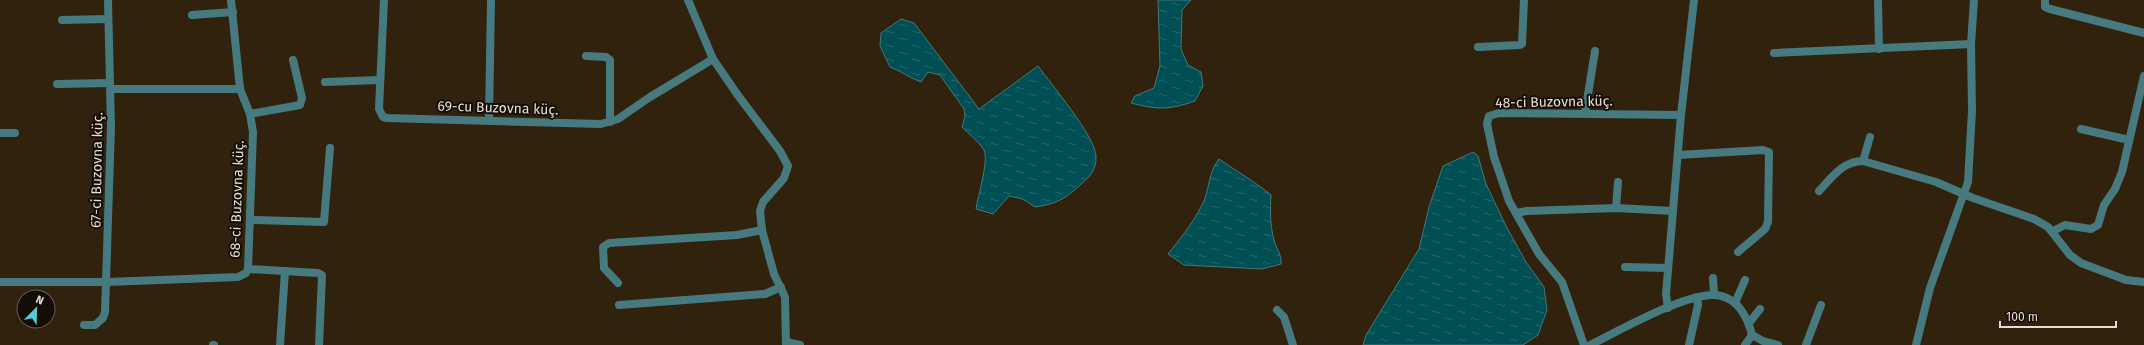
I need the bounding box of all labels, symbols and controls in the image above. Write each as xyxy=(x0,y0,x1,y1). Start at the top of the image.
street label: 48-ci Buzovna küç. xyxy=(1495,92,1613,112)
street label: 69-cu Buzovna küç. xyxy=(437,97,559,119)
street label: 67-ci Buzovna küç. xyxy=(87,112,107,228)
street label: 68-ci Buzovna küç. xyxy=(226,140,248,258)
north arrow xyxy=(16,289,56,329)
text: N xyxy=(34,293,46,308)
scale bar xyxy=(2000,303,2116,329)
text: 100 m xyxy=(2006,310,2038,324)

